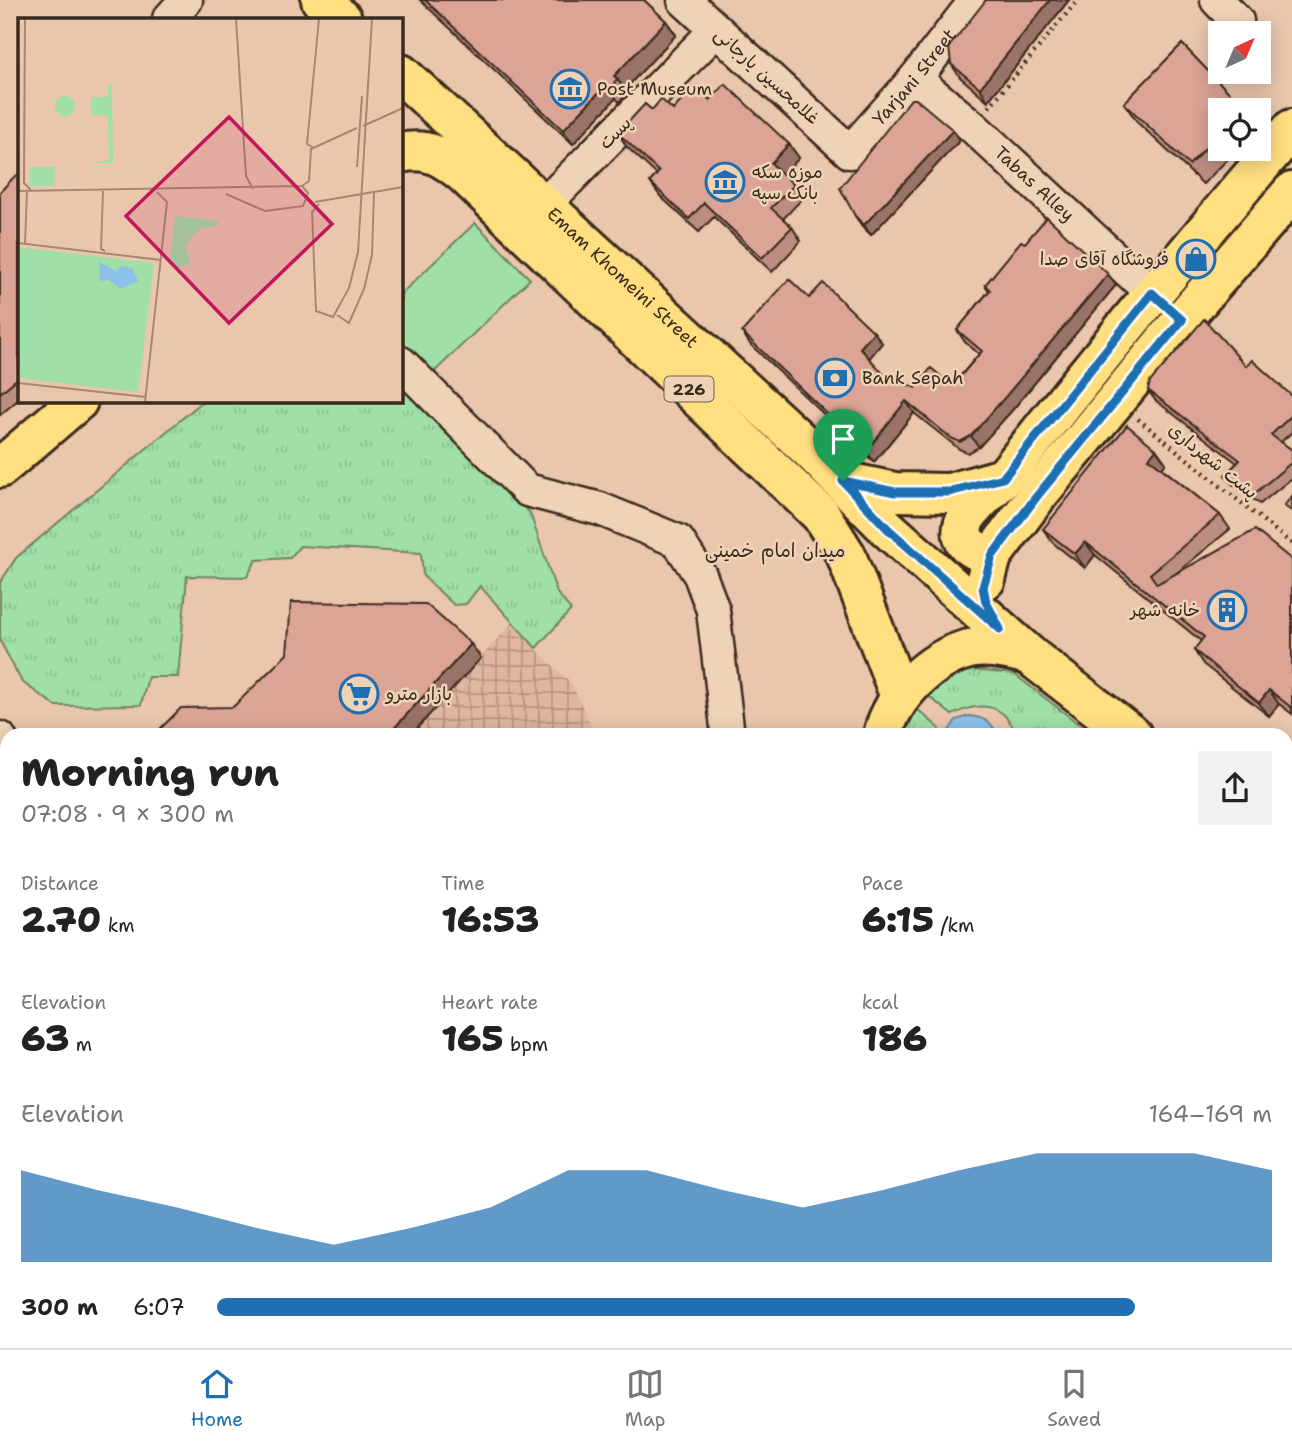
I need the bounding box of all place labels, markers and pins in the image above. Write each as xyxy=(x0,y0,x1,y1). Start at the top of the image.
museum icon: Post Museum xyxy=(549,68,591,110)
place label: Post Museum xyxy=(597,77,712,101)
place label: موزه سکه بانک سپه xyxy=(752,160,823,205)
museum icon: موزه سکه بانک سپه xyxy=(704,161,746,203)
shop icon: فروشگاه آقای صدا xyxy=(1175,238,1217,280)
place label: فروشگاه آقای صدا xyxy=(1040,247,1169,271)
bank icon: Bank Sepah xyxy=(814,357,856,399)
place label: Bank Sepah xyxy=(862,366,964,390)
pin xyxy=(813,409,873,481)
building icon: خانه شهر xyxy=(1206,589,1248,631)
place label: خانه شهر xyxy=(1129,598,1200,622)
supermarket icon: بازار مترو xyxy=(338,673,380,715)
place label: بازار مترو xyxy=(384,682,452,706)

